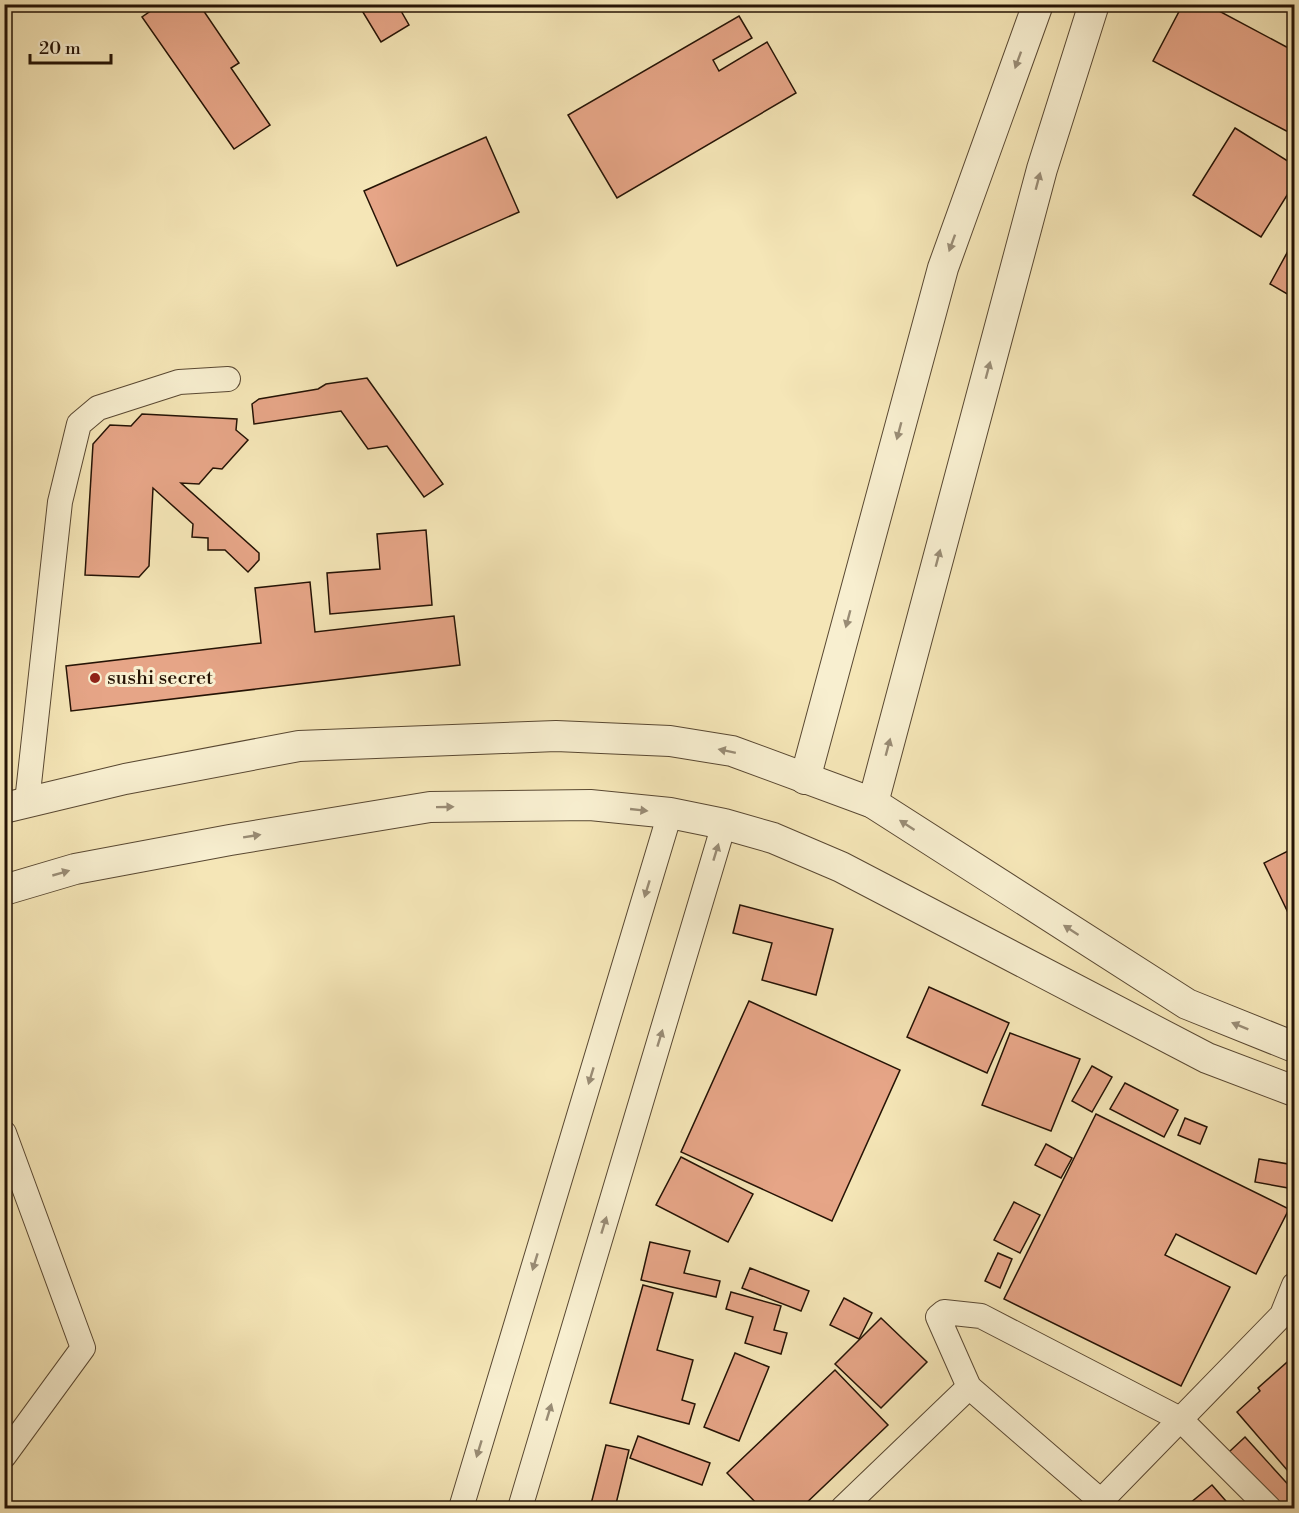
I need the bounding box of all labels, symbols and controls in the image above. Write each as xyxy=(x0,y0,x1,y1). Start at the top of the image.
scale bar xyxy=(30,27,111,65)
text: 20 m xyxy=(39,37,81,60)
one-way arrow xyxy=(1013,51,1023,69)
one-way arrow xyxy=(1034,172,1043,190)
one-way arrow xyxy=(946,234,956,252)
one-way arrow xyxy=(984,361,993,379)
one-way arrow xyxy=(894,422,903,440)
one-way arrow xyxy=(934,549,943,567)
one-way arrow xyxy=(843,610,853,628)
place label: sushi secret xyxy=(107,666,213,691)
marker: sushi secret xyxy=(88,671,102,685)
one-way arrow xyxy=(883,738,893,756)
one-way arrow xyxy=(717,746,736,755)
one-way arrow xyxy=(435,802,454,812)
one-way arrow xyxy=(630,805,649,815)
one-way arrow xyxy=(899,819,915,831)
one-way arrow xyxy=(243,832,262,841)
one-way arrow xyxy=(712,842,721,860)
one-way arrow xyxy=(52,868,70,878)
one-way arrow xyxy=(642,880,651,898)
one-way arrow xyxy=(1063,925,1079,936)
one-way arrow xyxy=(1231,1020,1249,1030)
one-way arrow xyxy=(656,1029,665,1047)
one-way arrow xyxy=(586,1067,595,1085)
one-way arrow xyxy=(600,1216,609,1234)
one-way arrow xyxy=(530,1253,539,1271)
one-way arrow xyxy=(545,1403,554,1421)
one-way arrow xyxy=(473,1440,483,1458)

